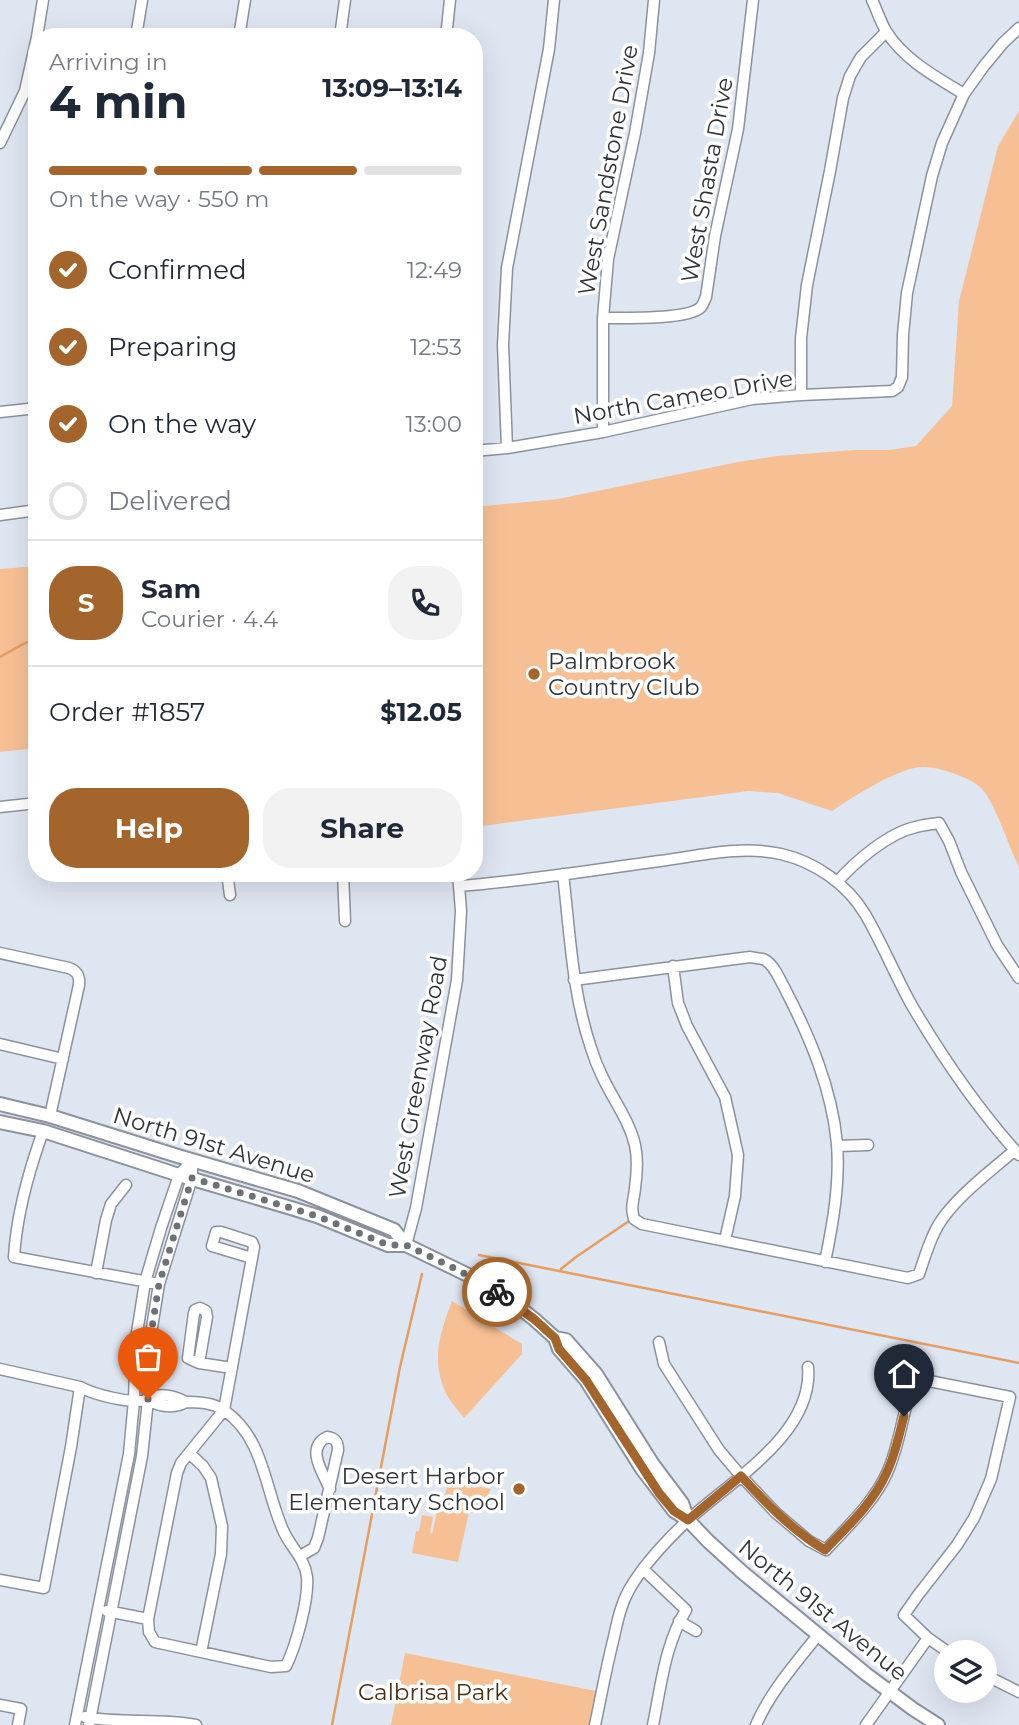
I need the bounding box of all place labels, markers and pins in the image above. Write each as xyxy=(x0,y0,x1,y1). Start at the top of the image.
place label: Palmbrook Country Club xyxy=(548,647,700,701)
marker: Palmbrook Country Club xyxy=(526,666,542,682)
pin xyxy=(118,1327,178,1399)
pin xyxy=(874,1344,934,1416)
place label: Desert Harbor Elementary School xyxy=(288,1462,505,1516)
marker: Desert Harbor Elementary School xyxy=(511,1481,527,1497)

